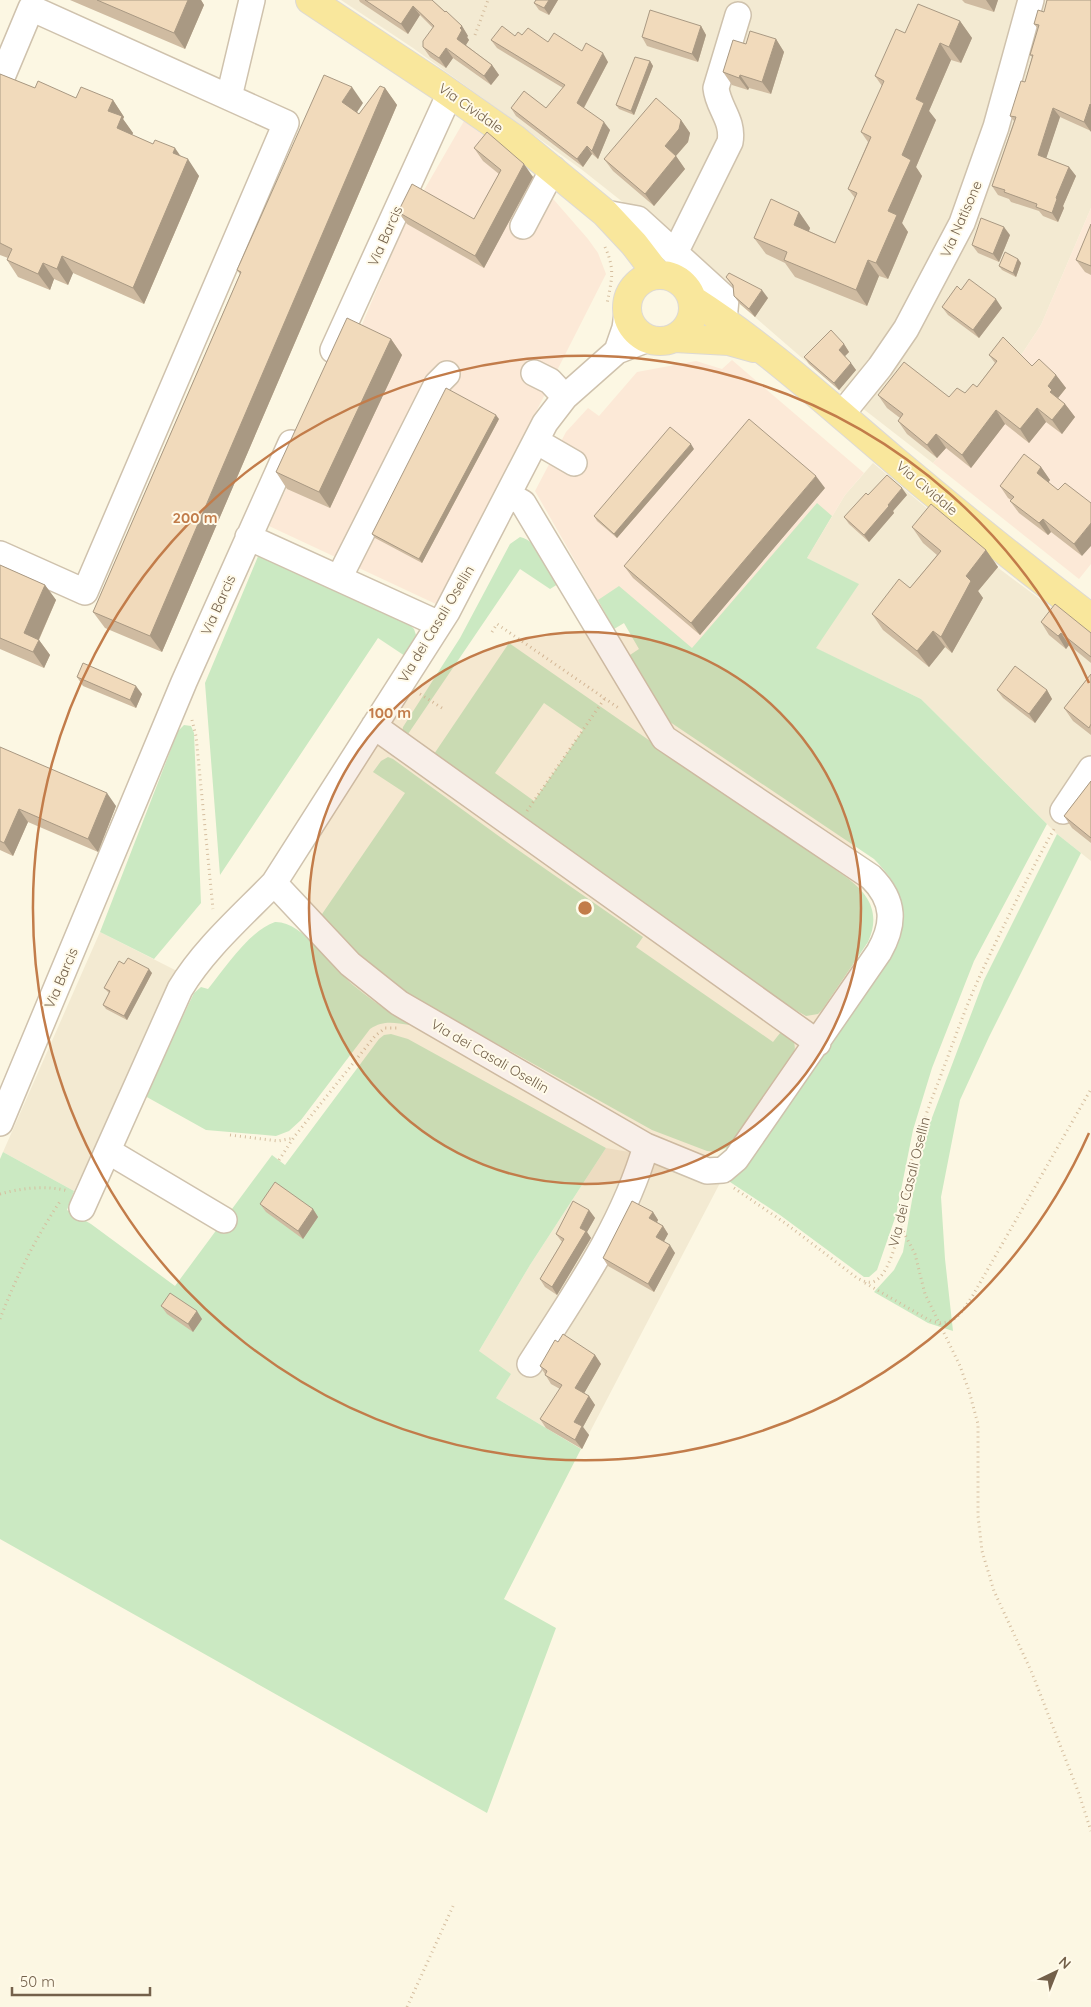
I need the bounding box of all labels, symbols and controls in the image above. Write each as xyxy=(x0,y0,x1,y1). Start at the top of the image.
street label: Via Cividale xyxy=(435,79,507,137)
street label: Via Natisone xyxy=(936,178,986,260)
street label: Via Barcis xyxy=(364,203,406,269)
street label: Via Cividale xyxy=(892,457,962,519)
text: 200 m xyxy=(173,508,218,527)
street label: Via dei Casali Osellin xyxy=(394,562,478,686)
street label: Via Barcis xyxy=(197,572,239,638)
text: 100 m xyxy=(369,703,411,722)
centre of rings xyxy=(576,899,594,917)
street label: Via Barcis xyxy=(40,945,82,1011)
street label: Via dei Casali Osellin xyxy=(428,1015,552,1097)
street label: Via dei Casali Osellin xyxy=(884,1115,934,1249)
north arrow xyxy=(1031,1947,1081,1997)
text: N xyxy=(1055,1952,1075,1973)
scale bar xyxy=(12,1964,150,1996)
text: 50 m xyxy=(20,1972,55,1991)

